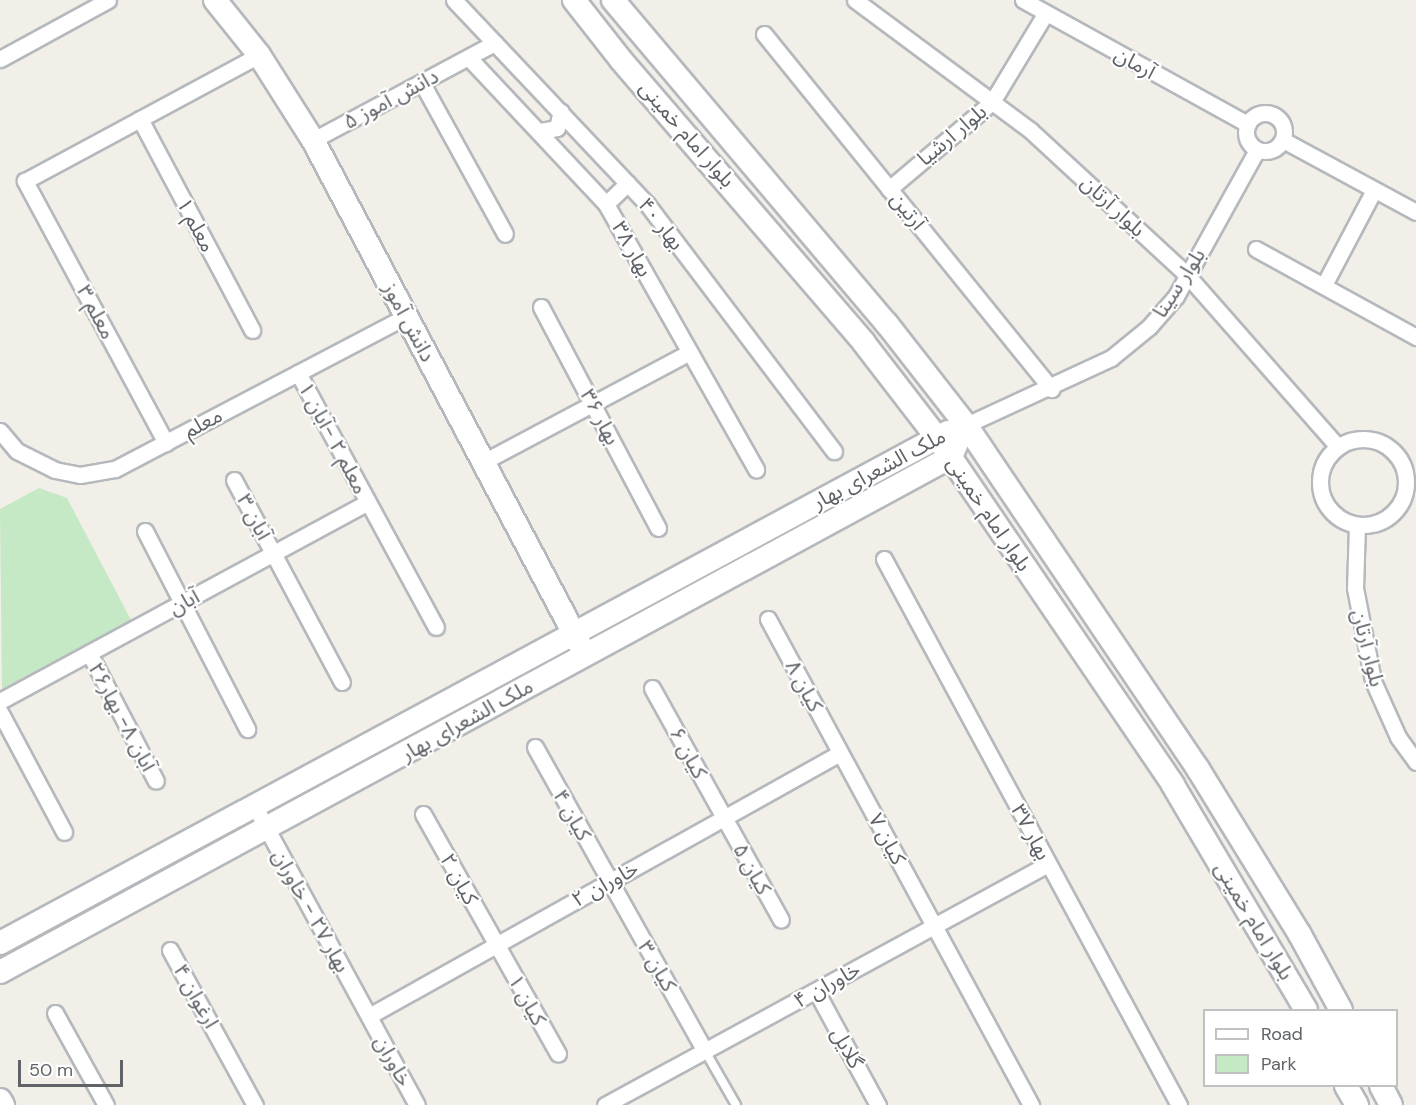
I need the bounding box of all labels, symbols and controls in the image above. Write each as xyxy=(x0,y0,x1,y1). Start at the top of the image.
street label: آرمان xyxy=(1110,41,1160,85)
street label: دانش آموز ۵ xyxy=(339,63,443,135)
street label: بلوار امام خمینی xyxy=(634,76,740,192)
street label: بلوار ارشیا xyxy=(912,99,992,171)
street label: بلوار آرتان xyxy=(1076,170,1150,242)
street label: آرتین xyxy=(885,187,931,235)
street label: بهار ۴۰ xyxy=(633,193,689,255)
street label: معلم ۱ xyxy=(171,194,221,256)
street label: بهار ۳۸ xyxy=(607,217,657,281)
street label: بلوار سینا xyxy=(1147,244,1211,322)
street label: دانش آموز xyxy=(378,278,440,366)
street label: معلم ۳ xyxy=(71,281,121,343)
street label: معلم ۲ -آبان ۱ xyxy=(293,378,373,498)
street label: بهار ۳۶ xyxy=(575,385,625,449)
street label: معلم xyxy=(179,402,227,444)
street label: ملک الشعرای بهار xyxy=(808,423,950,515)
street label: بلوار امام خمینی xyxy=(941,452,1037,576)
street label: آبان ۳ xyxy=(231,490,277,544)
street label: آبان xyxy=(164,584,204,620)
street label: بلوار آرتان xyxy=(1346,607,1390,689)
street label: کیان ۸ xyxy=(780,656,828,716)
street label: ۲۶آبان ۸- بهار xyxy=(83,658,161,776)
street label: ملک الشعرای بهار xyxy=(397,673,537,767)
street label: کیان ۶ xyxy=(664,723,712,783)
street label: کیان ۴ xyxy=(548,785,596,845)
street label: بهار ۳۷ xyxy=(1006,800,1056,864)
street label: کیان ۷ xyxy=(863,809,911,869)
street label: کیان ۵ xyxy=(728,839,776,899)
street label: بهار ۲۷ - خاوران xyxy=(267,845,355,977)
street label: کیان ۲ xyxy=(435,849,483,909)
street label: خاوران ۲ xyxy=(567,856,643,912)
street label: بلوار امام خمینی xyxy=(1209,857,1299,985)
street label: کیان ۳ xyxy=(632,936,682,996)
street label: خاوران ۴ xyxy=(789,957,865,1013)
street label: ارغوان ۴ xyxy=(168,959,224,1033)
street label: کیان ۱ xyxy=(503,970,551,1030)
legend xyxy=(1203,1009,1398,1087)
text: Road xyxy=(1261,1022,1303,1046)
street label: گلایل xyxy=(826,1023,868,1073)
street label: خاوران xyxy=(369,1031,417,1091)
scale bar xyxy=(21,1048,126,1086)
text: Park xyxy=(1261,1052,1297,1076)
text: 50 m xyxy=(29,1058,73,1082)

